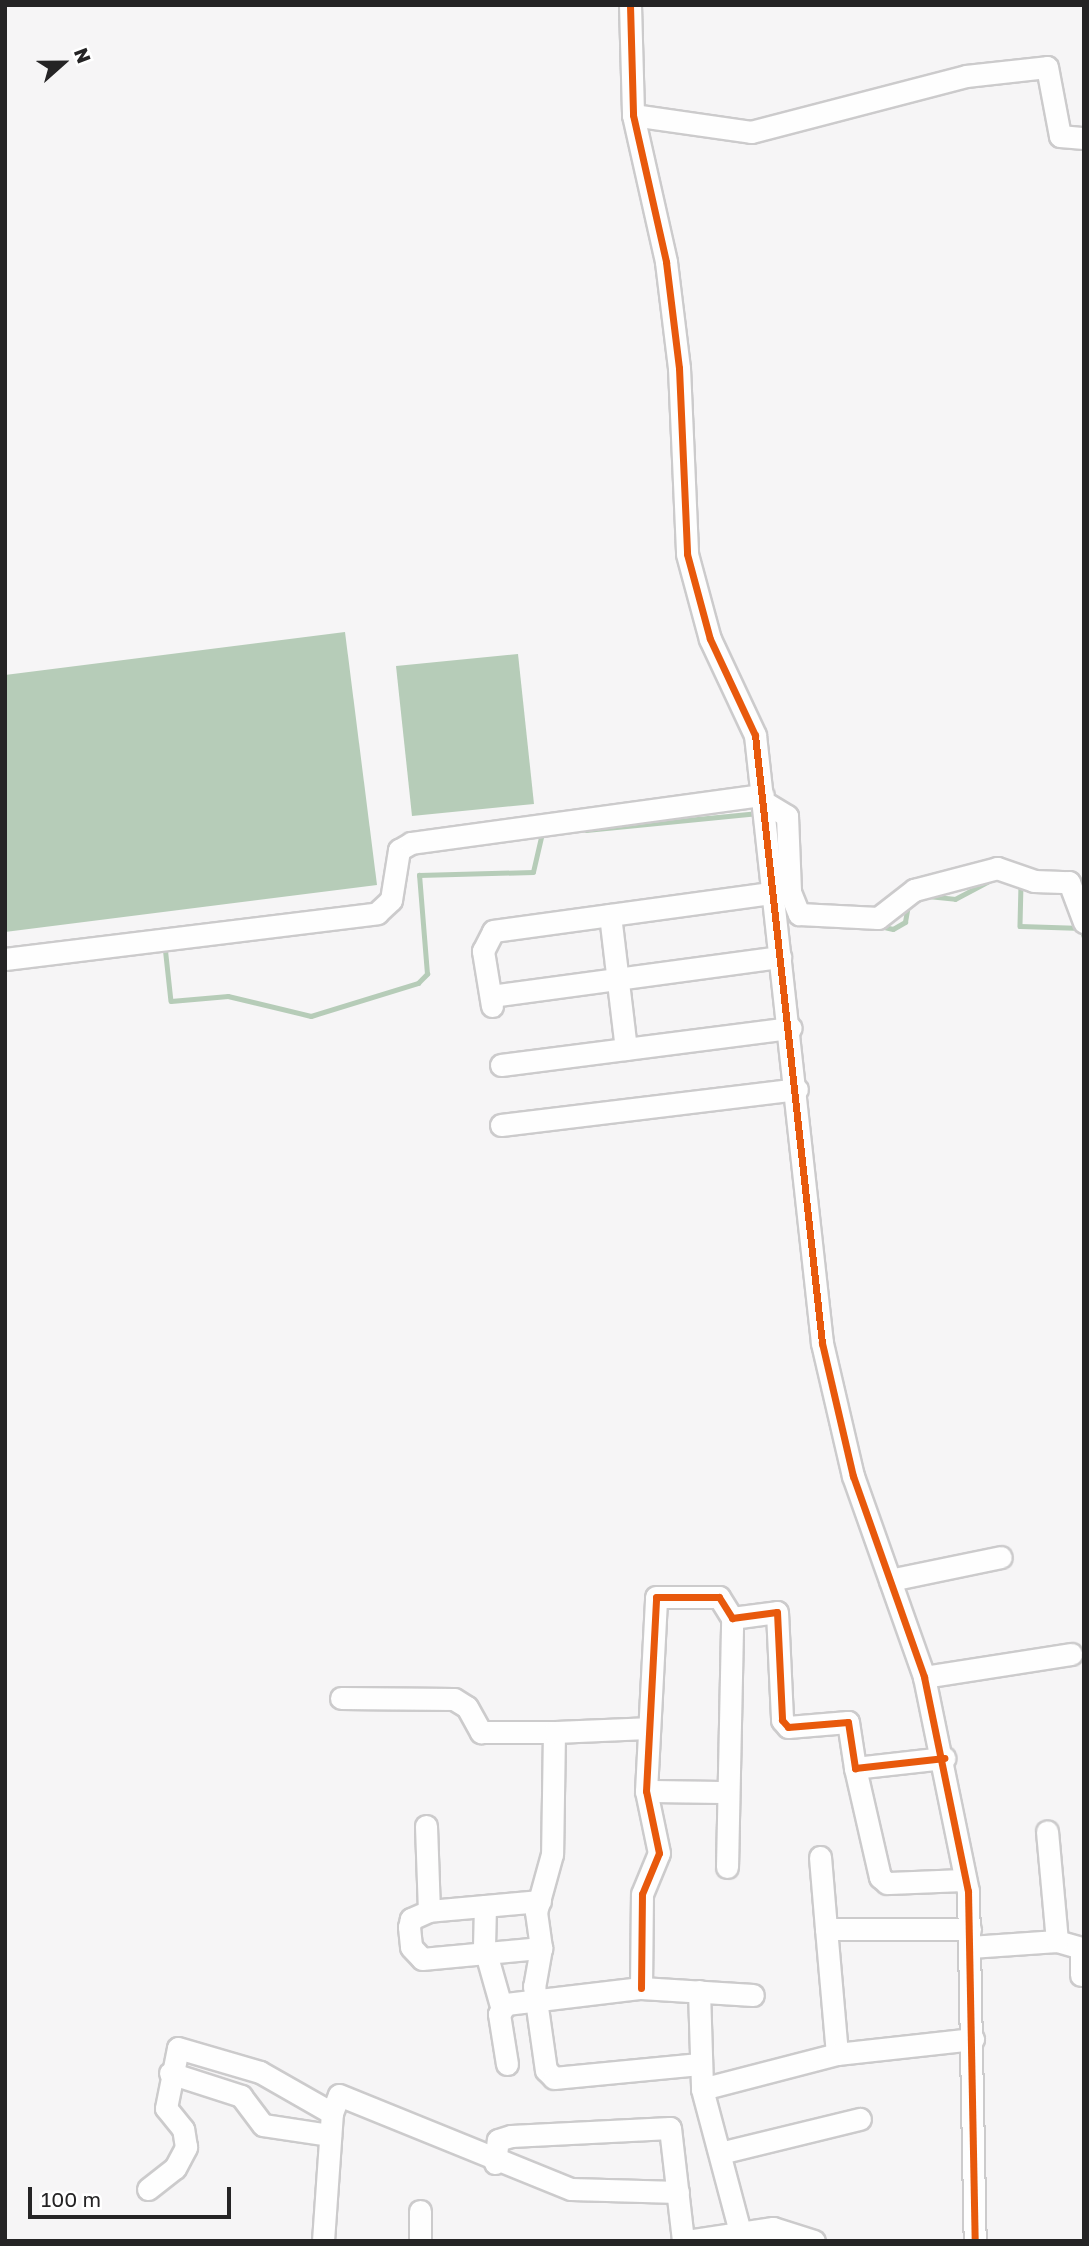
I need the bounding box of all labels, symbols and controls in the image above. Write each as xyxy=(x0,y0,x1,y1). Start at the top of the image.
north arrow xyxy=(28,28,98,98)
text: N xyxy=(70,44,96,66)
scale bar xyxy=(32,2172,234,2216)
text: 100 m xyxy=(41,2186,101,2212)

